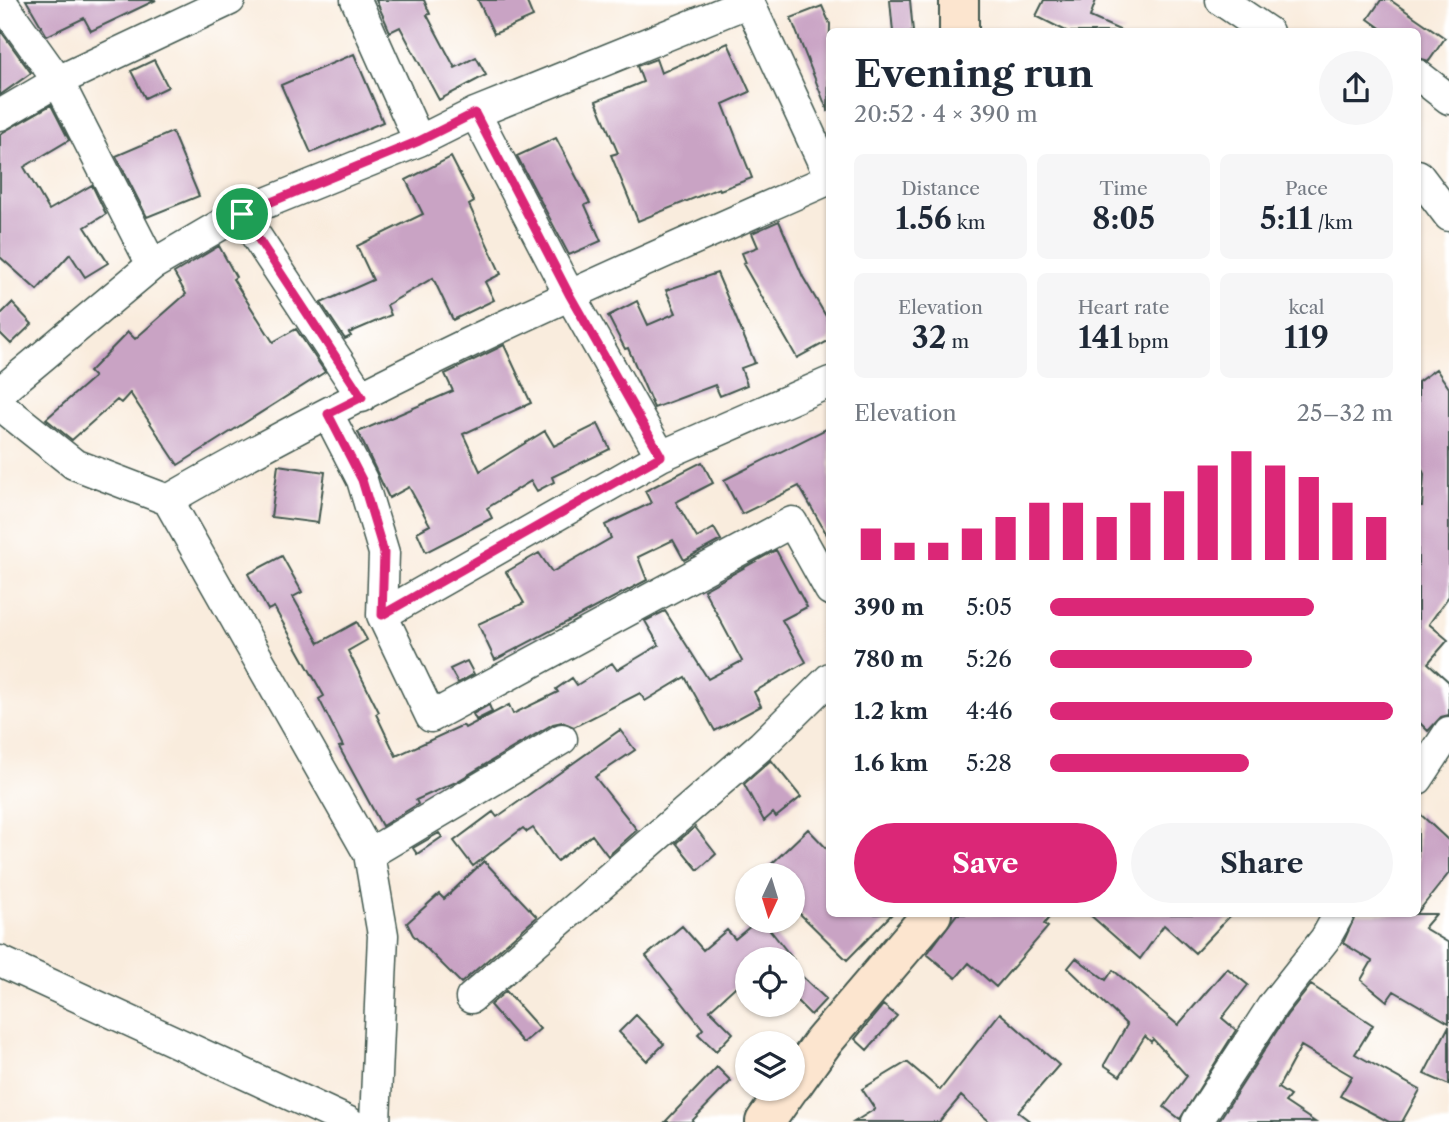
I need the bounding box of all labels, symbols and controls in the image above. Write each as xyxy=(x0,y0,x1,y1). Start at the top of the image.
text: Evening run xyxy=(854,50,1094,97)
button: share xyxy=(1319,51,1393,125)
text: 20:52 · 4 × 390 m xyxy=(854,100,1038,128)
text: Distance xyxy=(901,177,980,200)
text: Time xyxy=(1099,177,1148,200)
text: Pace xyxy=(1285,177,1328,200)
pin xyxy=(212,184,272,244)
icon: arrive xyxy=(223,195,261,233)
text: 1.56 xyxy=(895,200,952,237)
text: 8:05 xyxy=(1092,200,1155,237)
text: 5:11 xyxy=(1260,200,1312,237)
text: km xyxy=(952,211,986,234)
text: /km xyxy=(1312,211,1353,234)
text: Elevation xyxy=(898,296,983,319)
text: Heart rate xyxy=(1078,296,1169,319)
text: kcal xyxy=(1289,296,1324,319)
text: 32 xyxy=(912,319,946,356)
text: 141 xyxy=(1078,319,1123,356)
text: 119 xyxy=(1284,319,1329,356)
text: m xyxy=(946,330,969,353)
text: bpm xyxy=(1123,330,1169,353)
text: Elevation xyxy=(854,399,957,427)
text: 25–32 m xyxy=(1297,399,1393,427)
text: 390 m xyxy=(854,593,924,621)
text: 5:05 xyxy=(966,593,1012,621)
text: 780 m xyxy=(854,645,924,673)
text: 5:26 xyxy=(966,645,1012,673)
text: 1.2 km xyxy=(854,697,928,725)
text: 4:46 xyxy=(966,697,1013,725)
text: 1.6 km xyxy=(854,749,928,777)
text: 5:28 xyxy=(966,749,1012,777)
button: Save xyxy=(854,823,1117,903)
button: Share xyxy=(1131,823,1393,903)
north arrow xyxy=(735,863,805,933)
map controls xyxy=(735,863,805,1101)
button: locate xyxy=(735,947,805,1017)
button: layers xyxy=(735,1031,805,1101)

